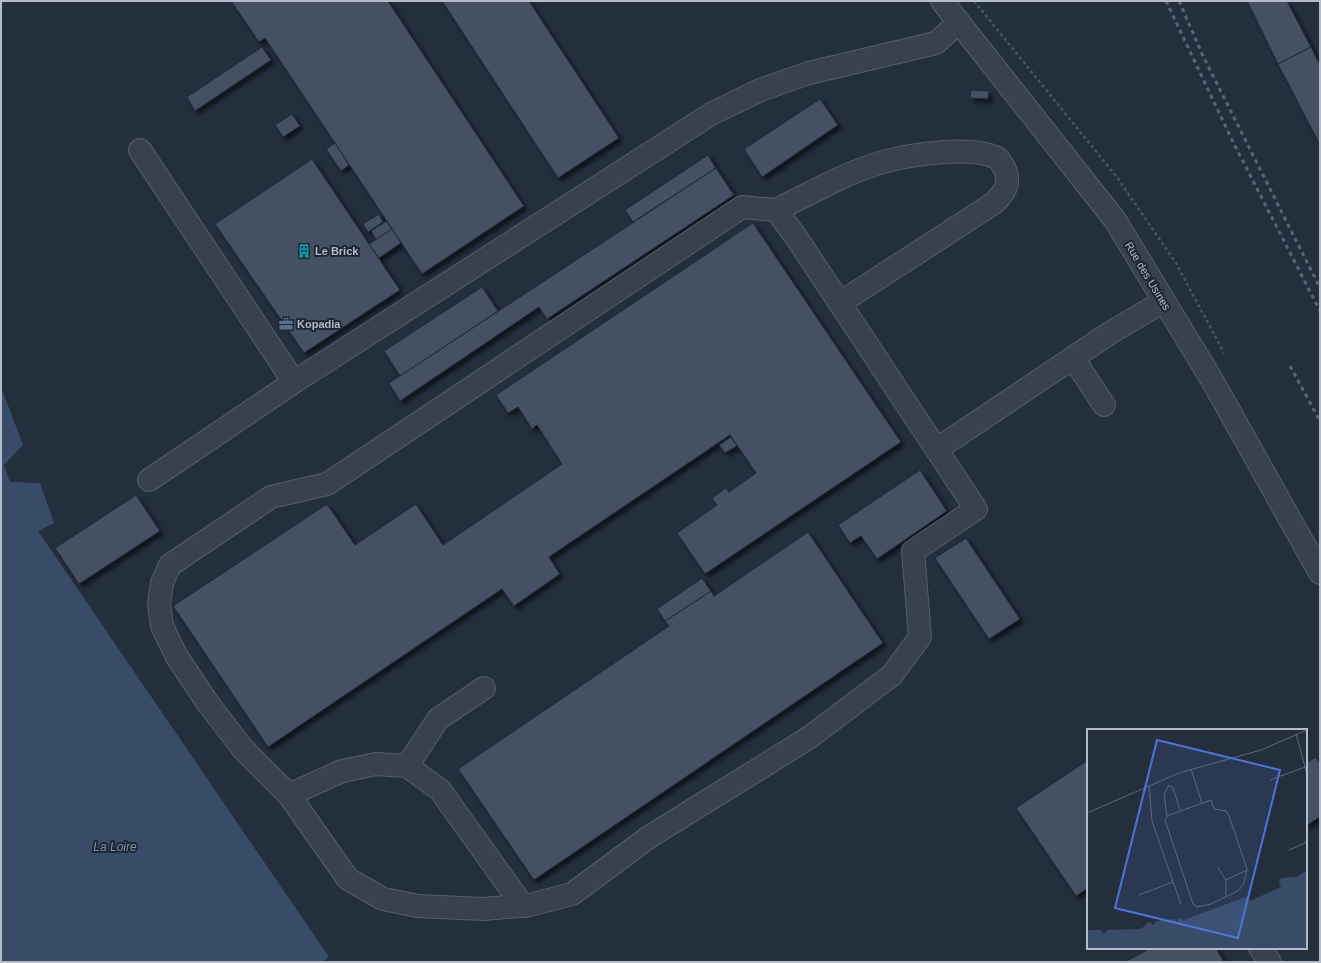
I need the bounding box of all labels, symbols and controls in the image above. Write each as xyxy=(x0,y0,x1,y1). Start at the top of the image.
street label: Rue des Usines xyxy=(1123,240,1173,313)
building icon: Le Brick xyxy=(296,243,312,259)
place label: Le Brick xyxy=(315,245,359,257)
office icon: Kopadia xyxy=(278,316,294,332)
place label: Kopadia xyxy=(297,318,341,330)
inset map xyxy=(1087,729,1307,949)
water label: La Loire xyxy=(93,840,137,854)

